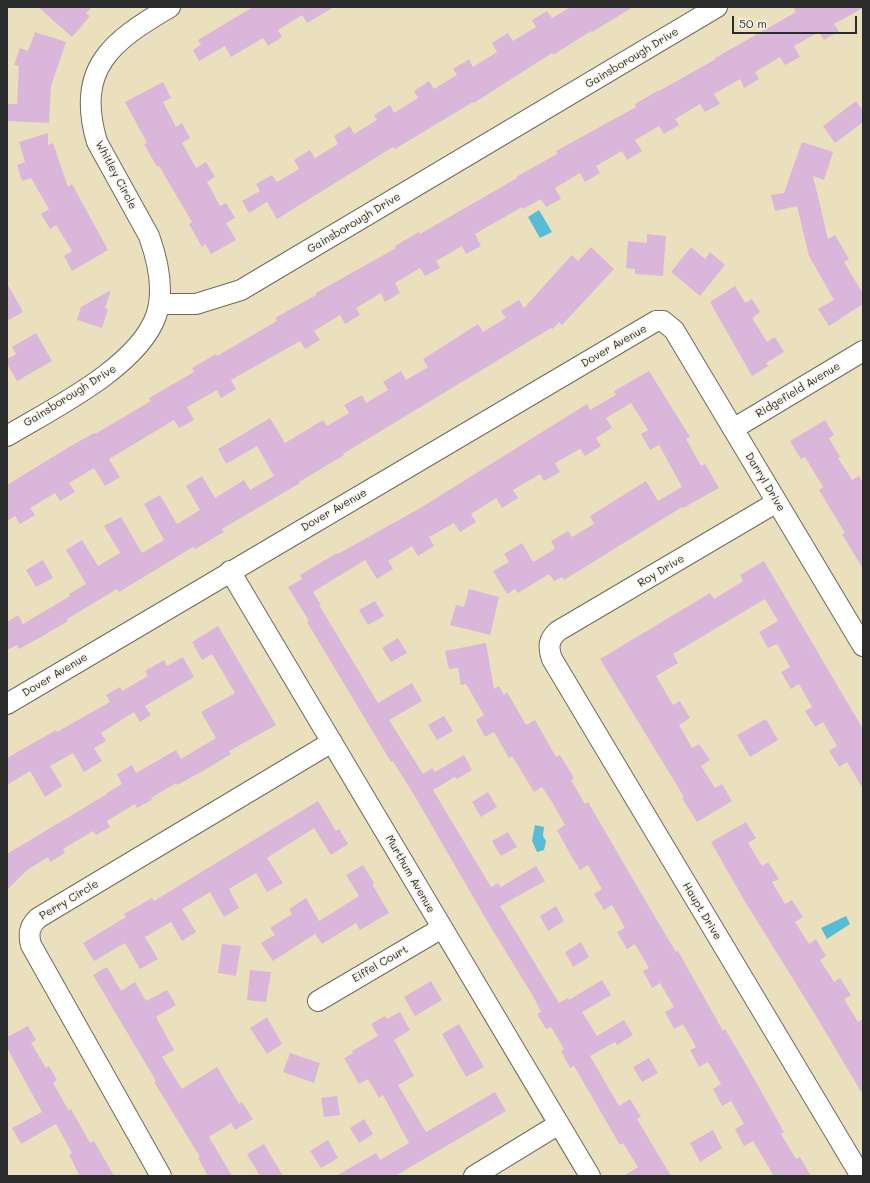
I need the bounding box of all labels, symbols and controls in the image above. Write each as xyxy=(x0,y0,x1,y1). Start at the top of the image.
scale bar xyxy=(734,8,859,34)
text: 50 m xyxy=(739,15,767,31)
street label: Gainsborough Drive xyxy=(583,25,681,91)
street label: Whitley Circle xyxy=(92,138,140,212)
street label: Gainsborough Drive xyxy=(305,190,403,256)
street label: Dover Avenue xyxy=(579,322,649,370)
street label: Ridgefield Avenue xyxy=(753,360,843,420)
street label: Gainsborough Drive xyxy=(21,362,119,430)
street label: Darryl Drive xyxy=(742,450,788,514)
street label: Dover Avenue xyxy=(299,486,369,534)
street label: Roy Drive xyxy=(635,552,687,590)
street label: Dover Avenue xyxy=(20,650,90,700)
street label: Murthum Avenue xyxy=(382,833,438,915)
street label: Perry Circle xyxy=(37,877,101,923)
street label: Haupt Drive xyxy=(680,880,724,942)
street label: Eiffel Court xyxy=(350,943,410,985)

